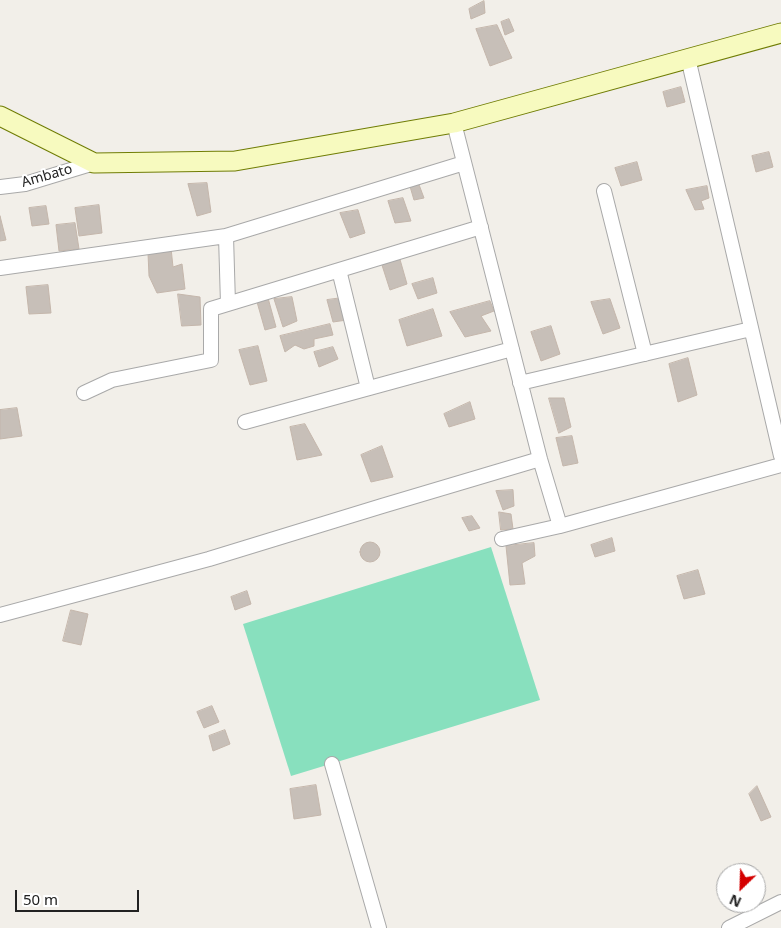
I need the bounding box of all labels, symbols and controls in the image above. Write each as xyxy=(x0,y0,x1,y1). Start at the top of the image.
street label: Ambato xyxy=(20,161,74,191)
north arrow xyxy=(716,863,766,913)
scale bar xyxy=(18,880,141,912)
text: 50 m xyxy=(23,889,58,909)
text: N xyxy=(726,890,744,912)

